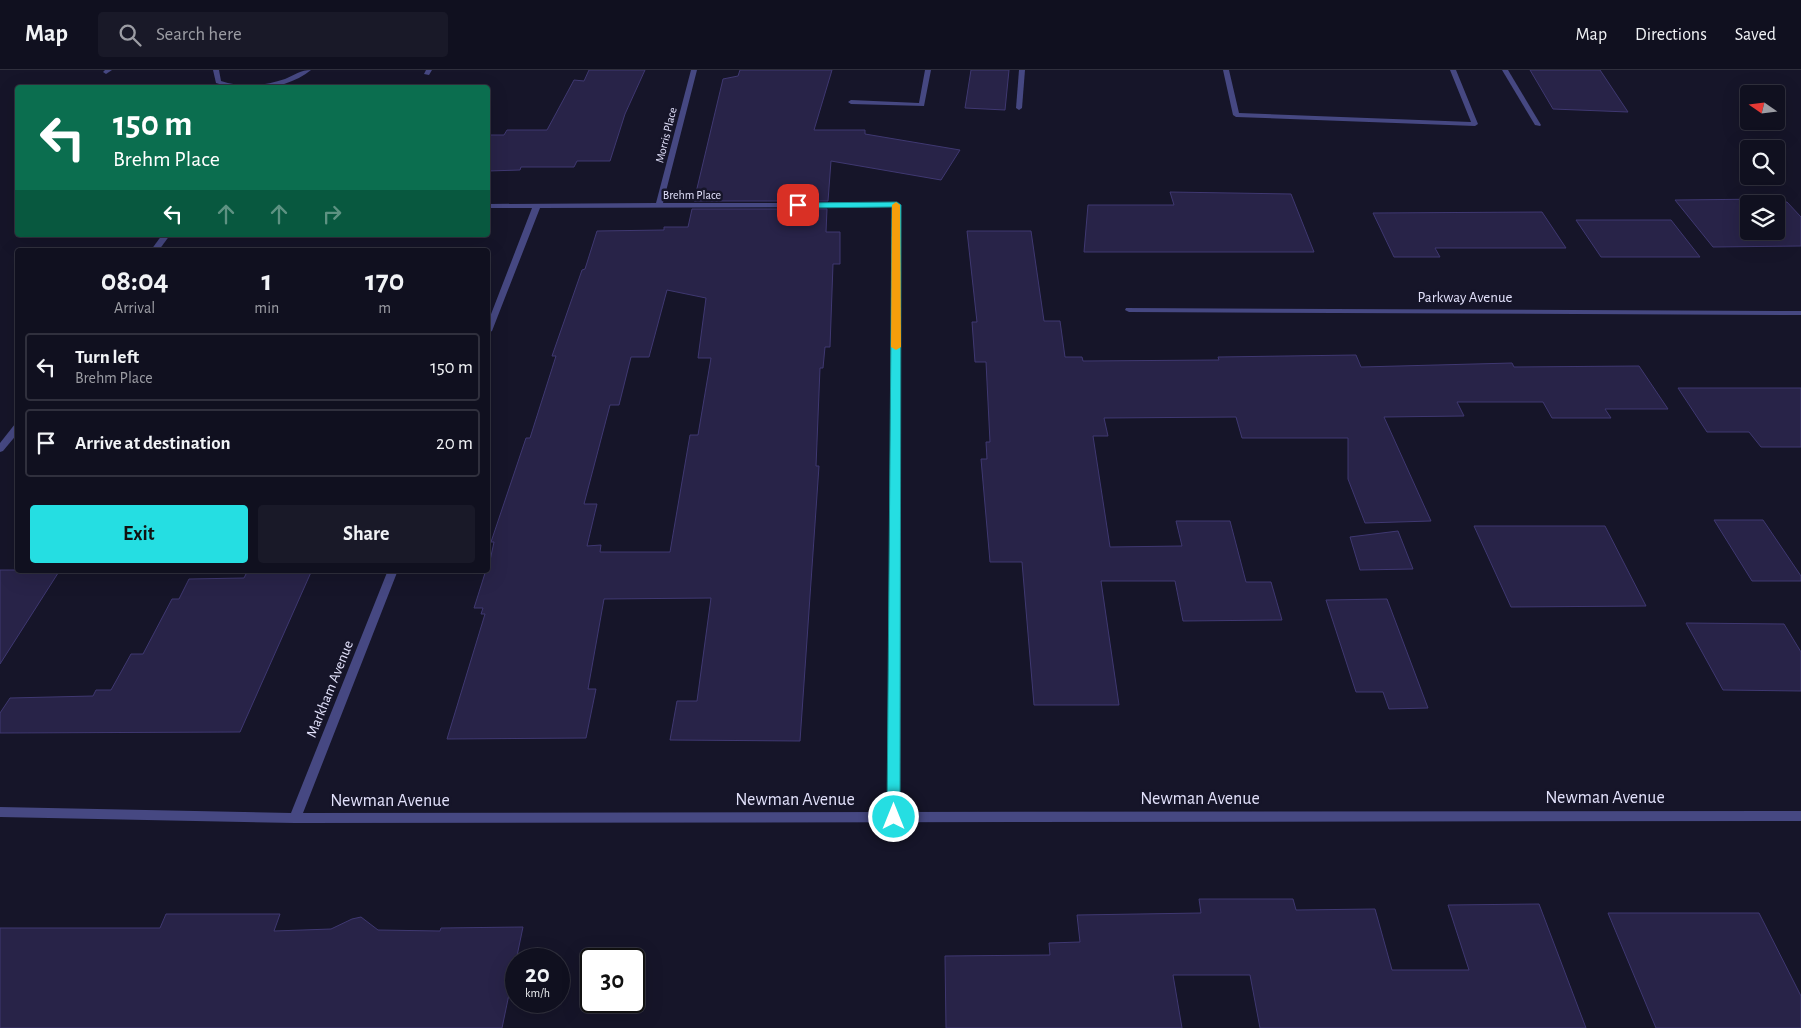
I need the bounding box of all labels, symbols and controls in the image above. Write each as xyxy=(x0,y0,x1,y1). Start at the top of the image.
search box xyxy=(98,12,448,57)
icon: search xyxy=(116,21,144,49)
text: Map xyxy=(25,22,68,46)
text: Search here xyxy=(156,25,242,44)
text: Map xyxy=(1576,26,1607,44)
text: Directions xyxy=(1635,26,1707,44)
text: Saved xyxy=(1735,26,1776,44)
north arrow xyxy=(1740,85,1785,130)
map controls xyxy=(1740,85,1785,240)
icon: left xyxy=(30,105,95,170)
street label: Morris Place xyxy=(653,106,679,164)
text: 150 m xyxy=(113,107,193,142)
button: search xyxy=(1740,140,1785,185)
text: Brehm Place xyxy=(113,148,220,170)
pin xyxy=(777,184,819,226)
street label: Brehm Place xyxy=(663,189,721,201)
icon: arrive xyxy=(784,191,812,219)
button: layers xyxy=(1740,195,1785,240)
icon: left xyxy=(159,200,187,228)
icon: ahead xyxy=(212,200,240,228)
icon: ahead xyxy=(265,200,293,228)
icon: right xyxy=(318,200,346,228)
text: 08:04 xyxy=(101,266,169,296)
text: 1 xyxy=(261,266,272,296)
text: 170 xyxy=(365,266,404,296)
street label: Parkway Avenue xyxy=(1417,290,1513,305)
text: Arrival xyxy=(114,300,155,316)
text: min xyxy=(254,300,279,316)
text: m xyxy=(378,300,391,316)
text: Turn left xyxy=(75,348,139,367)
icon: left xyxy=(32,353,60,381)
text: 150 m xyxy=(430,358,473,377)
text: Brehm Place xyxy=(75,370,153,386)
icon: arrive xyxy=(32,429,60,457)
text: Arrive at destination xyxy=(75,434,231,453)
text: 20 m xyxy=(436,434,473,453)
button: Exit xyxy=(30,505,248,563)
button: Share xyxy=(258,505,475,563)
street label: Markham Avenue xyxy=(304,638,356,740)
street label: Newman Avenue xyxy=(1545,789,1665,807)
position arrow xyxy=(867,790,919,842)
street label: Newman Avenue xyxy=(1140,790,1260,808)
street label: Newman Avenue xyxy=(735,791,855,809)
street label: Newman Avenue xyxy=(330,792,450,810)
speed limit sign: 30 xyxy=(580,948,645,1013)
text: 20 xyxy=(525,962,550,987)
text: km/h xyxy=(525,987,550,999)

